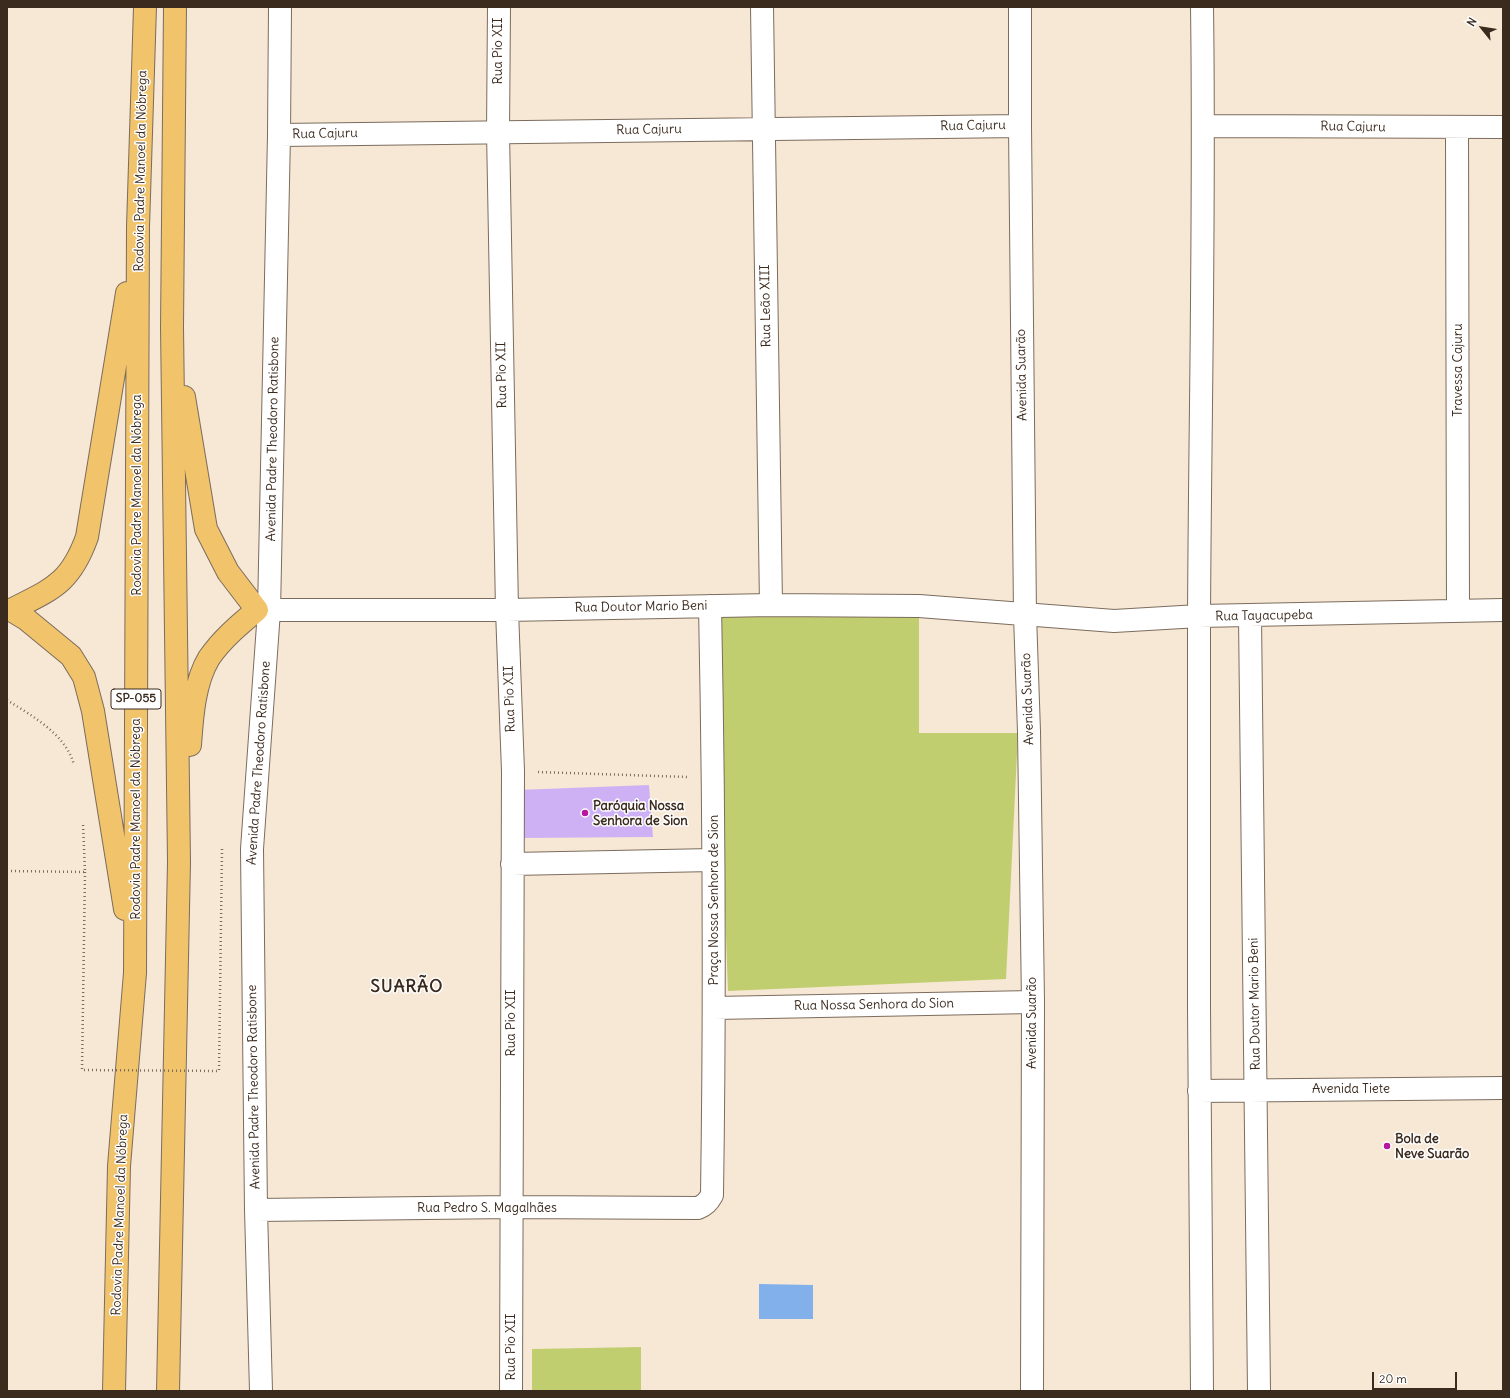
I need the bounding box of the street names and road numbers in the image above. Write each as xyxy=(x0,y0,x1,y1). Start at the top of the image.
street label: Rua Pio XII xyxy=(490,18,506,84)
street label: Rodovia Padre Manoel da Nóbrega xyxy=(131,70,151,272)
street label: Rua Cajuru xyxy=(940,118,1006,134)
street label: Rua Cajuru xyxy=(1320,119,1386,135)
street label: Rua Cajuru xyxy=(616,122,682,138)
street label: Rua Cajuru xyxy=(292,126,358,142)
street label: Rua Leão XIII xyxy=(757,264,775,348)
street label: Travessa Cajuru xyxy=(1450,323,1466,417)
street label: Avenida Suarão xyxy=(1013,329,1031,421)
street label: Avenida Padre Theodoro Ratisbone xyxy=(263,337,283,541)
street label: Rua Pio XII xyxy=(494,341,510,409)
street label: Rodovia Padre Manoel da Nóbrega xyxy=(129,394,145,596)
street label: Rua Doutor Mario Beni xyxy=(574,598,708,616)
street label: Rua Tayacupeba xyxy=(1215,607,1313,625)
street label: Avenida Suarão xyxy=(1019,653,1037,745)
street label: Avenida Padre Theodoro Ratisbone xyxy=(244,660,274,866)
street label: Rua Pio XII xyxy=(501,665,519,733)
road number: SP-055 xyxy=(111,689,161,709)
street label: Rodovia Padre Manoel da Nóbrega xyxy=(128,718,144,920)
street label: Praça Nossa Senhora de Sion xyxy=(706,815,722,985)
street label: Rua Doutor Mario Beni xyxy=(1246,937,1264,1071)
street label: Avenida Suarão xyxy=(1024,977,1040,1069)
street label: Avenida Padre Theodoro Ratisbone xyxy=(244,985,264,1189)
street label: Rua Pio XII xyxy=(503,990,519,1056)
street label: Rua Nossa Senhora do Sion xyxy=(794,996,954,1014)
street label: Avenida Tiete xyxy=(1312,1081,1390,1097)
street label: Rodovia Padre Manoel da Nóbrega xyxy=(109,1114,131,1316)
street label: Rua Pedro S. Magalhães xyxy=(417,1200,557,1216)
street label: Rua Pio XII xyxy=(503,1314,519,1380)

